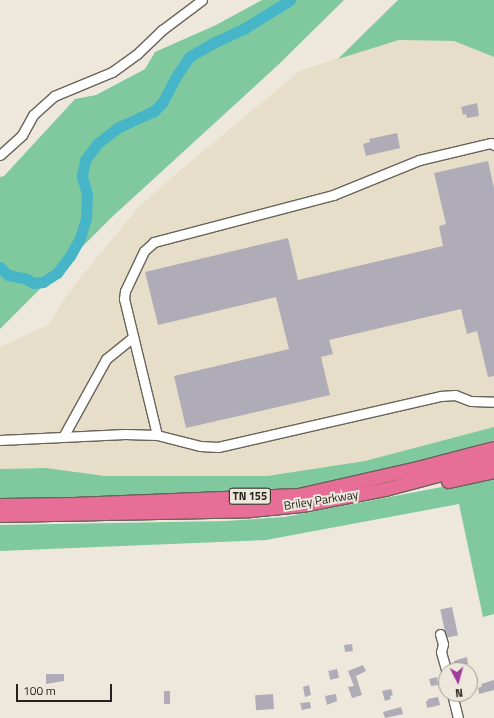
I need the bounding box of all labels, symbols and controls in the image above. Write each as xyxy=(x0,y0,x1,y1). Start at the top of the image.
road number: TN 155 xyxy=(228,487,272,505)
street label: Briley Parkway xyxy=(283,487,359,513)
north arrow xyxy=(438,662,478,702)
scale bar xyxy=(18,676,114,702)
text: 100 m xyxy=(23,681,56,700)
text: N xyxy=(455,685,464,701)

